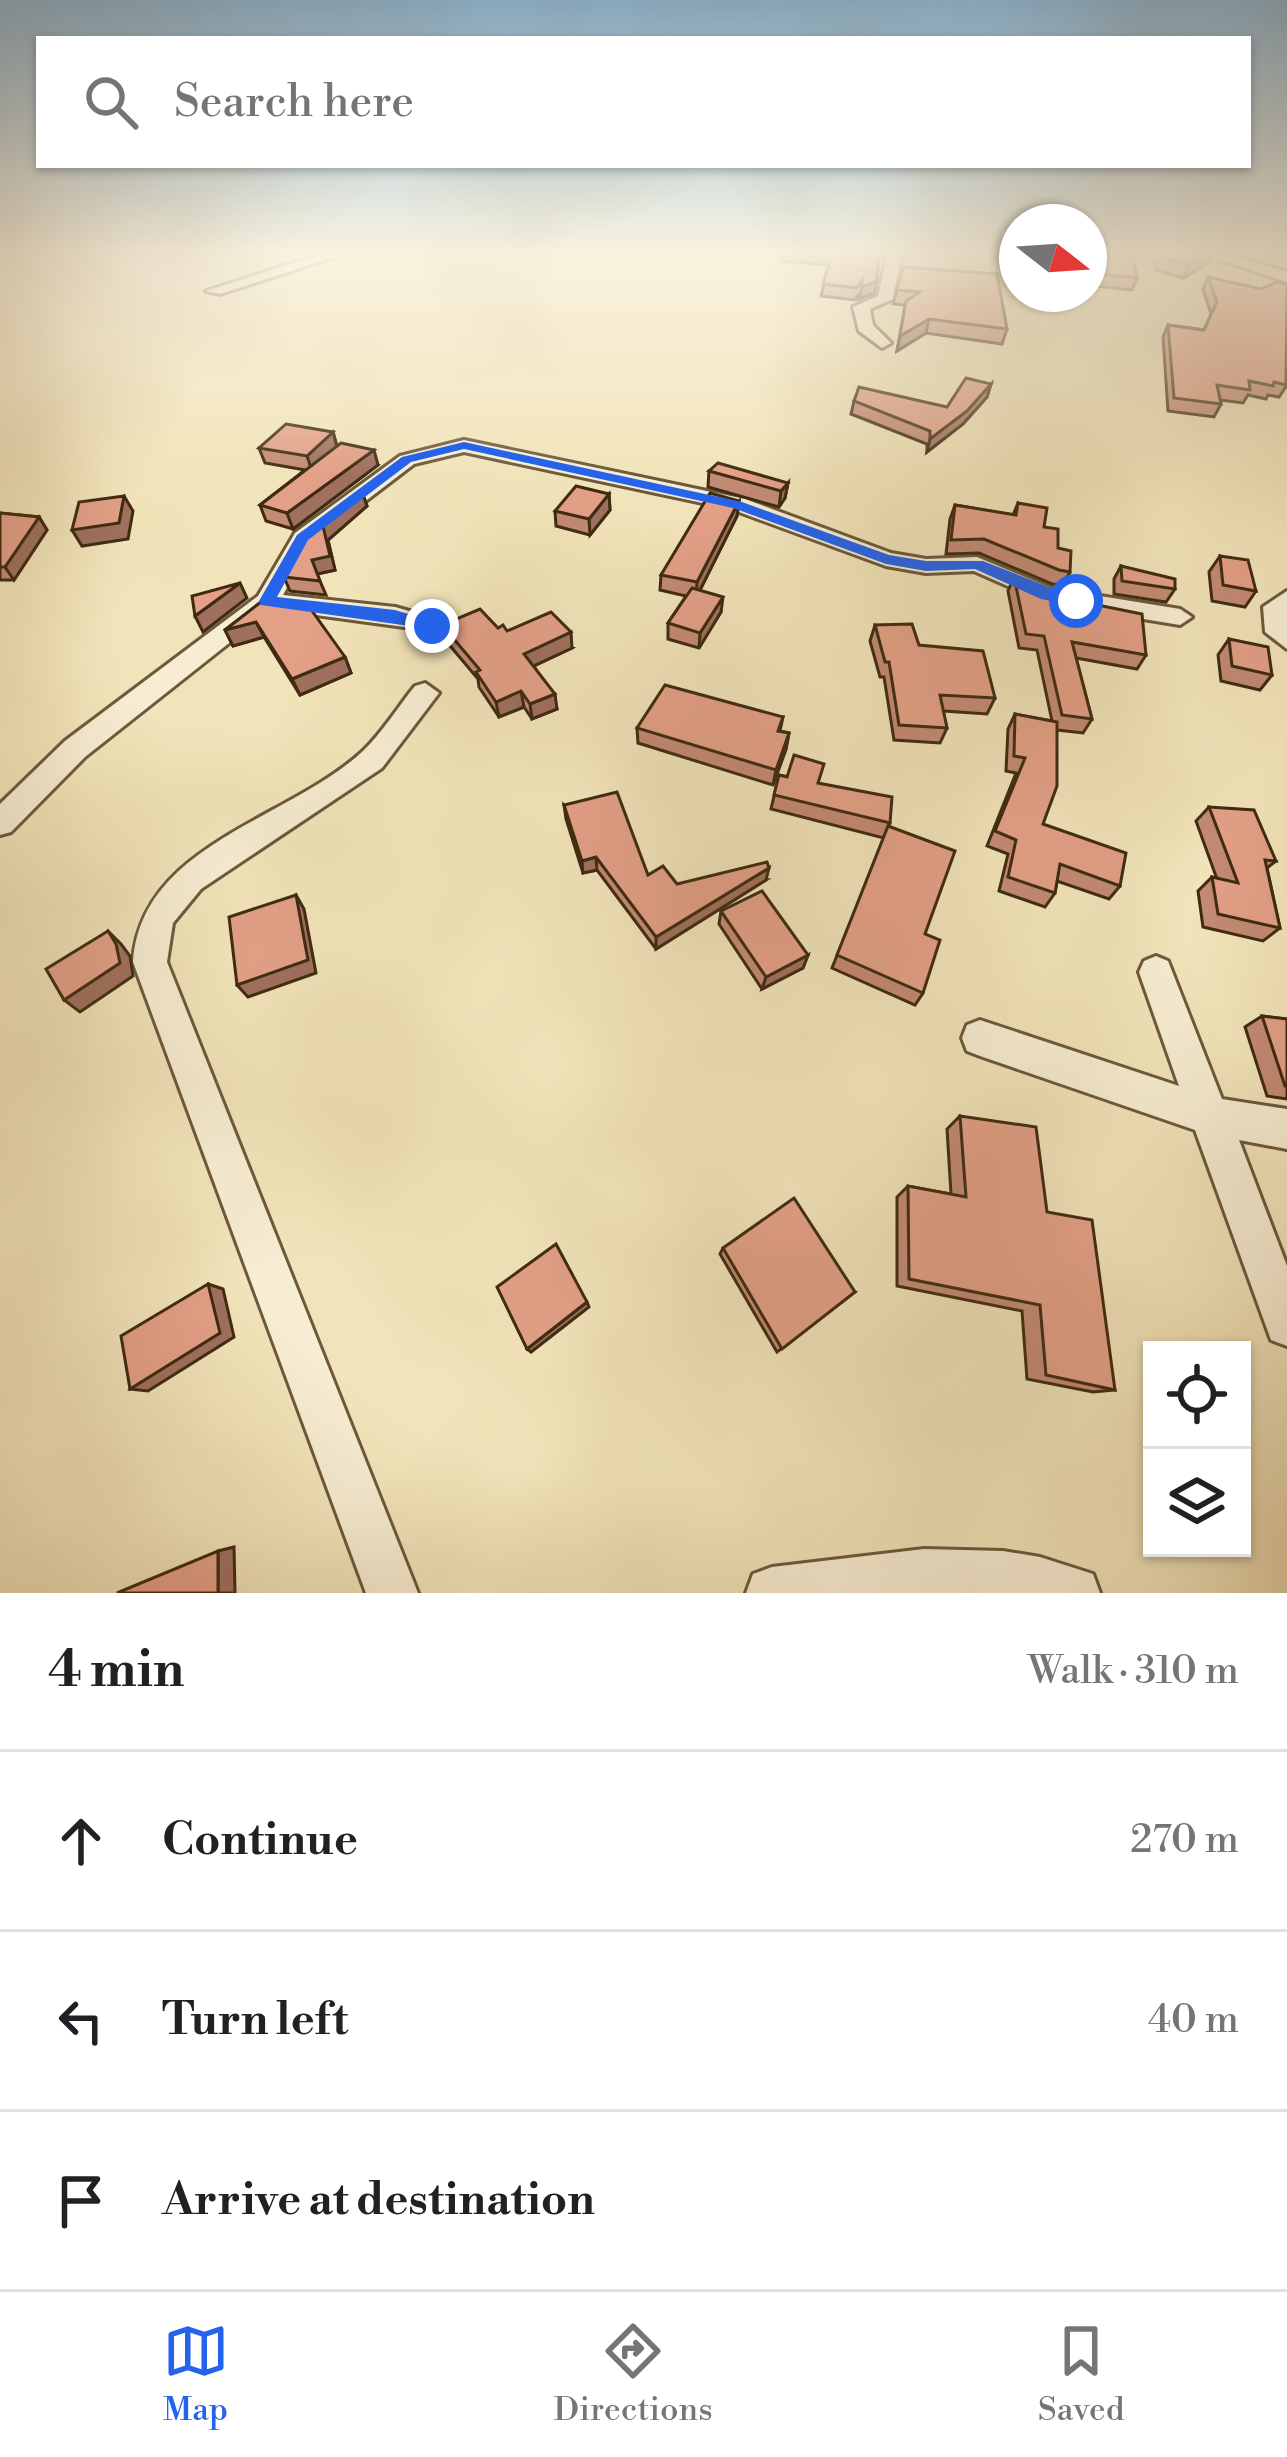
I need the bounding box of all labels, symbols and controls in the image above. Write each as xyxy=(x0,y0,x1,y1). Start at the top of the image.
search box xyxy=(36,36,1251,168)
icon: search xyxy=(78,69,144,135)
text: Search here xyxy=(174,74,414,131)
north arrow xyxy=(999,204,1107,312)
route start xyxy=(1049,574,1103,628)
route end xyxy=(405,599,459,653)
map controls xyxy=(1143,1341,1251,1557)
button: locate xyxy=(1143,1341,1251,1449)
button: layers xyxy=(1143,1449,1251,1557)
text: 4 min xyxy=(48,1639,184,1703)
text: Walk · 310 m xyxy=(1028,1647,1239,1696)
icon: ahead xyxy=(48,1808,114,1874)
text: Continue xyxy=(162,1812,358,1869)
text: 270 m xyxy=(1130,1816,1239,1865)
icon: left xyxy=(48,1988,114,2054)
text: Turn left xyxy=(162,1992,348,2049)
text: 40 m xyxy=(1148,1996,1239,2045)
icon: arrive xyxy=(48,2168,114,2234)
text: Arrive at destination xyxy=(162,2172,595,2229)
tab: Map xyxy=(163,2318,229,2431)
tab: Directions xyxy=(554,2318,713,2431)
tab: Saved xyxy=(1038,2318,1124,2431)

